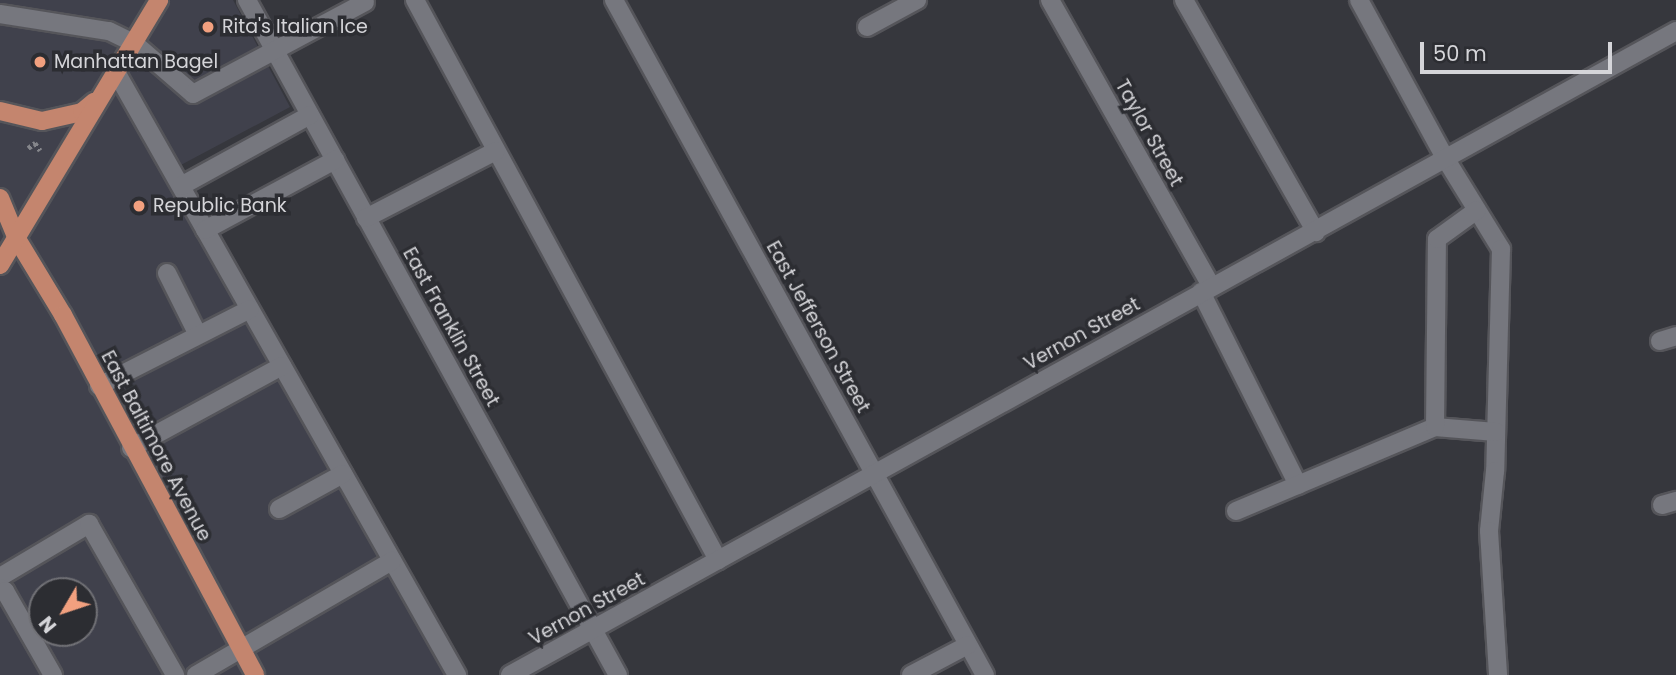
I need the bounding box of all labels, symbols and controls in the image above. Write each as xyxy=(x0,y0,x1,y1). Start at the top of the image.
place label: Rita's Italian Ice xyxy=(222,16,368,38)
marker: Rita's Italian Ice xyxy=(200,19,216,35)
scale bar xyxy=(1424,28,1616,72)
text: 50 m xyxy=(1433,39,1487,68)
place label: Manhattan Bagel xyxy=(54,51,218,73)
marker: Manhattan Bagel xyxy=(32,54,48,70)
street label: Taylor Street xyxy=(1110,76,1188,190)
place label: Republic Bank xyxy=(153,195,287,217)
marker: Republic Bank xyxy=(131,198,147,214)
street label: East Jefferson Street xyxy=(761,237,875,417)
street label: East Franklin Street xyxy=(398,244,504,410)
street label: Vernon Street xyxy=(1020,293,1144,375)
street label: East Baltimore Avenue xyxy=(96,347,216,545)
street label: Vernon Street xyxy=(525,568,649,650)
north arrow xyxy=(28,577,98,647)
text: N xyxy=(33,610,63,638)

